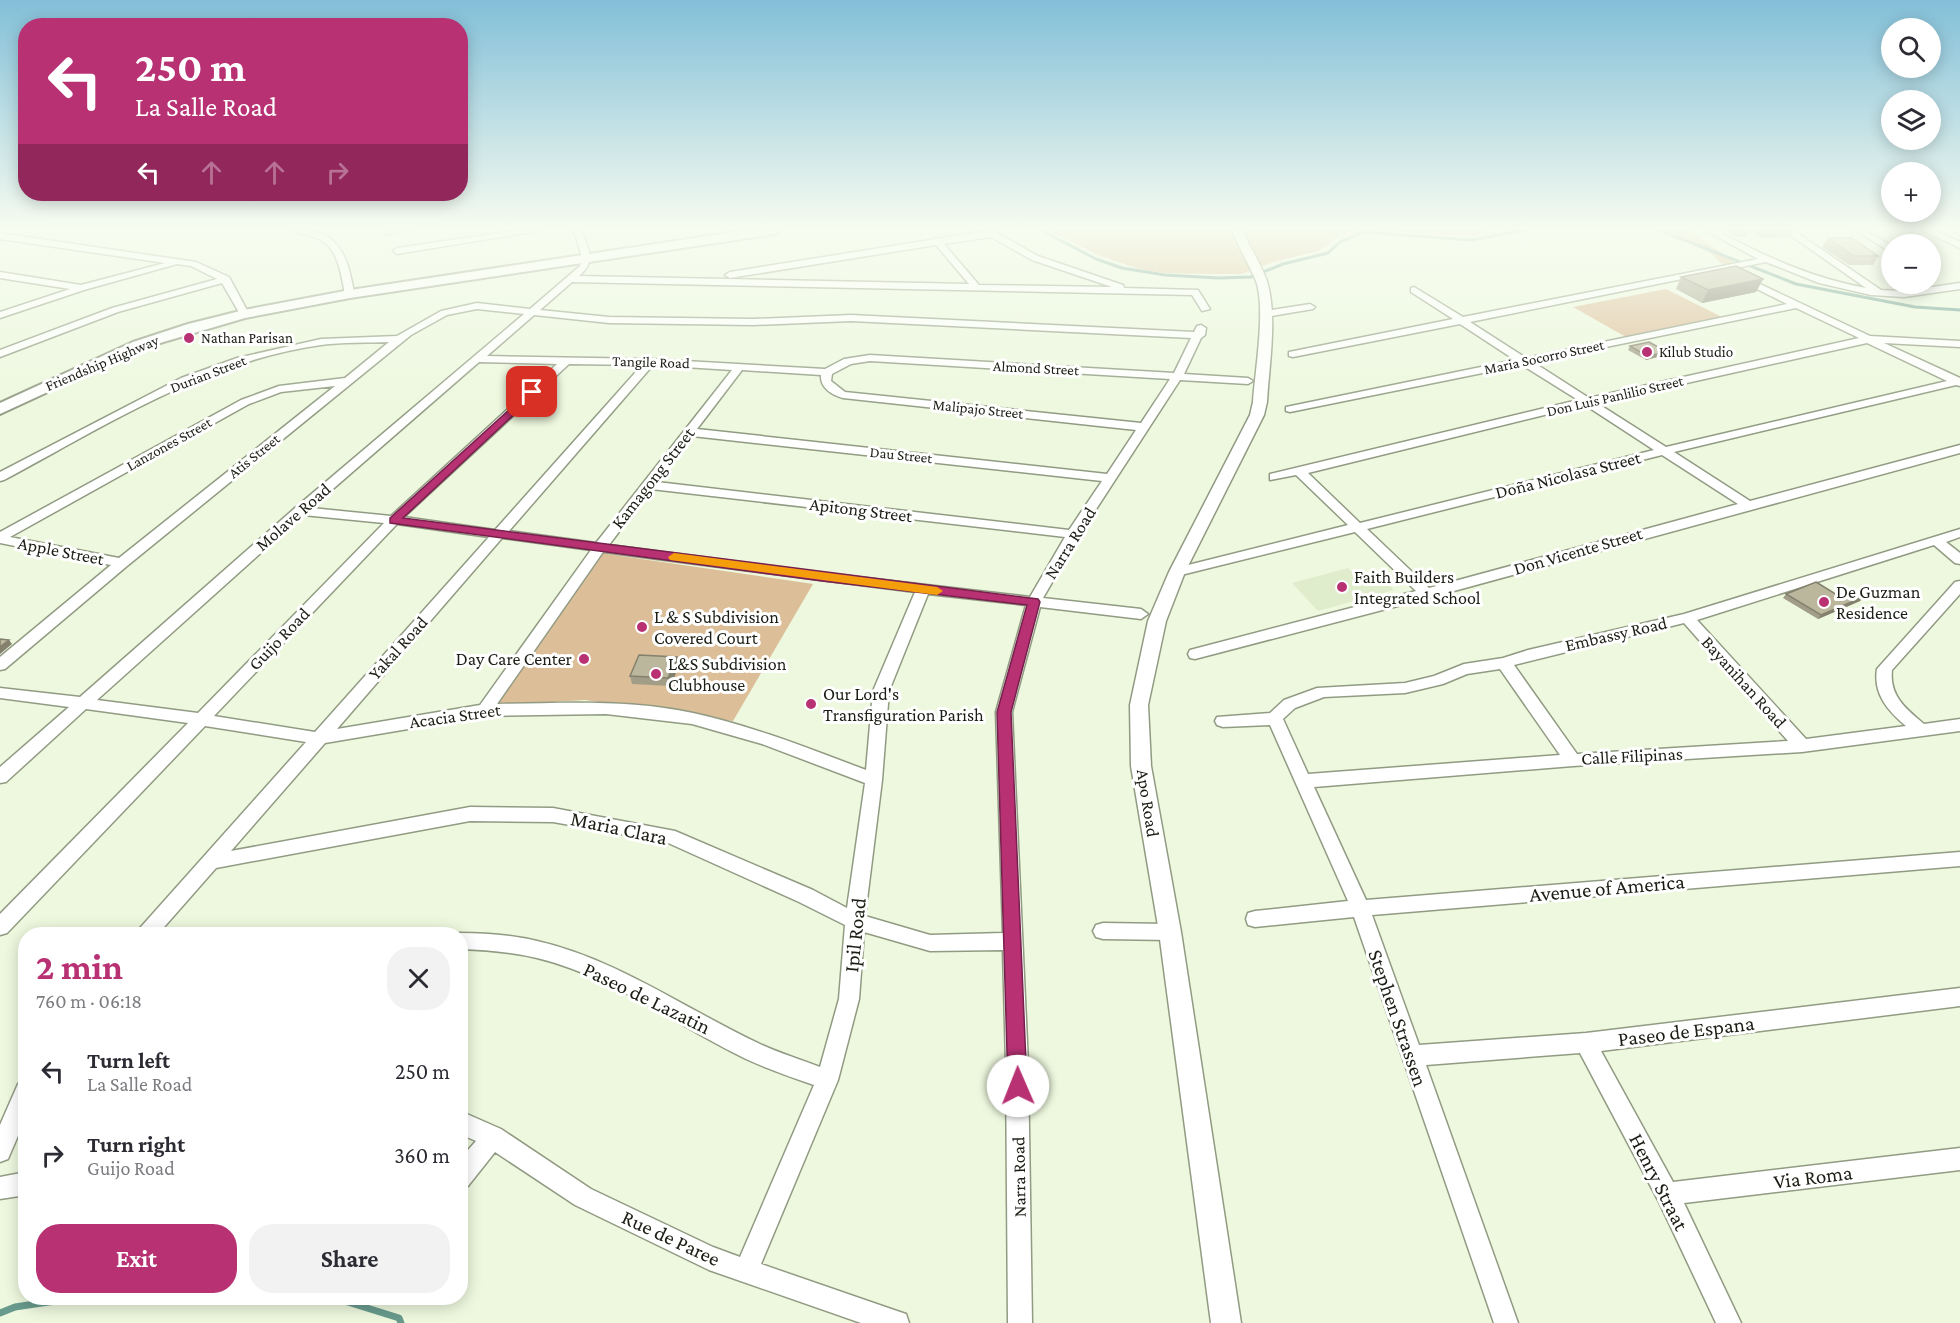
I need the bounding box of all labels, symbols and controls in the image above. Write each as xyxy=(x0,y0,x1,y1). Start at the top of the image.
map controls xyxy=(1881,18,1941,294)
button: search xyxy=(1881,18,1941,78)
icon: left xyxy=(36,42,114,120)
text: 250 m xyxy=(135,43,246,90)
button: layers xyxy=(1881,90,1941,150)
text: La Salle Road xyxy=(135,92,277,122)
icon: left xyxy=(132,156,165,189)
icon: ahead xyxy=(195,156,228,189)
icon: ahead xyxy=(258,156,291,189)
icon: right xyxy=(321,156,354,189)
button: + xyxy=(1881,162,1941,222)
button: − xyxy=(1881,234,1941,294)
place label: Nathan Parisan xyxy=(201,330,293,346)
marker: Nathan Parisan xyxy=(182,331,196,345)
street label: Friendship Highway xyxy=(43,332,161,395)
street label: Maria Socorro Street xyxy=(1483,336,1606,378)
place label: Kilub Studio xyxy=(1659,344,1733,360)
marker: Kilub Studio xyxy=(1640,345,1654,359)
street label: Durian Street xyxy=(168,352,249,396)
street label: Tangile Road xyxy=(612,353,690,372)
street label: Almond Street xyxy=(993,358,1080,378)
pin xyxy=(506,366,557,417)
street label: Don Luis Panlilio Street xyxy=(1545,372,1686,420)
icon: arrive xyxy=(515,375,548,408)
street label: Malipajo Street xyxy=(932,396,1025,423)
street label: Lanzones Street xyxy=(124,414,215,474)
street label: Kamagong Street xyxy=(607,423,699,533)
street label: Atis Street xyxy=(225,430,284,481)
street label: Dau Street xyxy=(869,444,934,466)
street label: Doña Nicolasa Street xyxy=(1493,447,1644,503)
street label: Molave Road xyxy=(251,479,335,555)
street label: Apitong Street xyxy=(809,494,914,526)
street label: Narra Road xyxy=(1040,503,1100,583)
street label: Don Vicente Street xyxy=(1511,523,1646,579)
street label: Apple Street xyxy=(16,533,107,569)
place label: Faith Builders Integrated School xyxy=(1354,567,1481,608)
marker: Faith Builders Integrated School xyxy=(1335,580,1349,594)
place label: De Guzman Residence xyxy=(1836,582,1921,623)
marker: De Guzman Residence xyxy=(1817,595,1831,609)
street label: Guijo Road xyxy=(244,603,315,675)
place label: L & S Subdivision Covered Court xyxy=(654,607,779,648)
street label: Yakal Road xyxy=(364,612,432,684)
street label: Embassy Road xyxy=(1563,612,1669,655)
marker: L & S Subdivision Covered Court xyxy=(635,620,649,634)
street label: Bayanihan Road xyxy=(1698,632,1791,732)
place label: Day Care Center xyxy=(456,649,573,669)
marker: Day Care Center xyxy=(577,652,591,666)
place label: L&S Subdivision Clubhouse xyxy=(668,654,787,695)
marker: L&S Subdivision Clubhouse xyxy=(649,667,663,681)
place label: Our Lord's Transfiguration Parish xyxy=(823,684,984,725)
marker: Our Lord's Transfiguration Parish xyxy=(804,697,818,711)
street label: Acacia Street xyxy=(408,700,503,732)
street label: Calle Filipinas xyxy=(1581,743,1683,769)
street label: Apo Road xyxy=(1133,768,1163,839)
street label: Maria Clara xyxy=(568,806,670,850)
street label: Avenue of America xyxy=(1528,869,1686,907)
street label: Ipil Road xyxy=(839,896,871,974)
street label: Stephen Strassen xyxy=(1363,946,1433,1090)
text: 2 min xyxy=(36,947,123,987)
button: close xyxy=(387,947,450,1010)
street label: Paseo de Lazatin xyxy=(579,957,715,1039)
text: 760 m · 06:18 xyxy=(36,990,142,1012)
street label: Paseo de Espana xyxy=(1616,1011,1756,1051)
text: Turn left xyxy=(87,1048,170,1073)
position arrow xyxy=(986,1054,1050,1118)
icon: left xyxy=(36,1055,69,1088)
text: 250 m xyxy=(395,1059,450,1084)
text: La Salle Road xyxy=(87,1073,192,1095)
street label: Henry Straat xyxy=(1624,1129,1694,1235)
text: Turn right xyxy=(87,1132,185,1157)
street label: Narra Road xyxy=(1008,1136,1030,1218)
icon: right xyxy=(36,1139,69,1172)
text: 360 m xyxy=(394,1143,450,1168)
text: Guijo Road xyxy=(87,1157,175,1179)
street label: Via Roma xyxy=(1772,1160,1854,1194)
street label: Rue de Paree xyxy=(618,1205,724,1271)
button: Exit xyxy=(36,1224,237,1293)
button: Share xyxy=(249,1224,450,1293)

